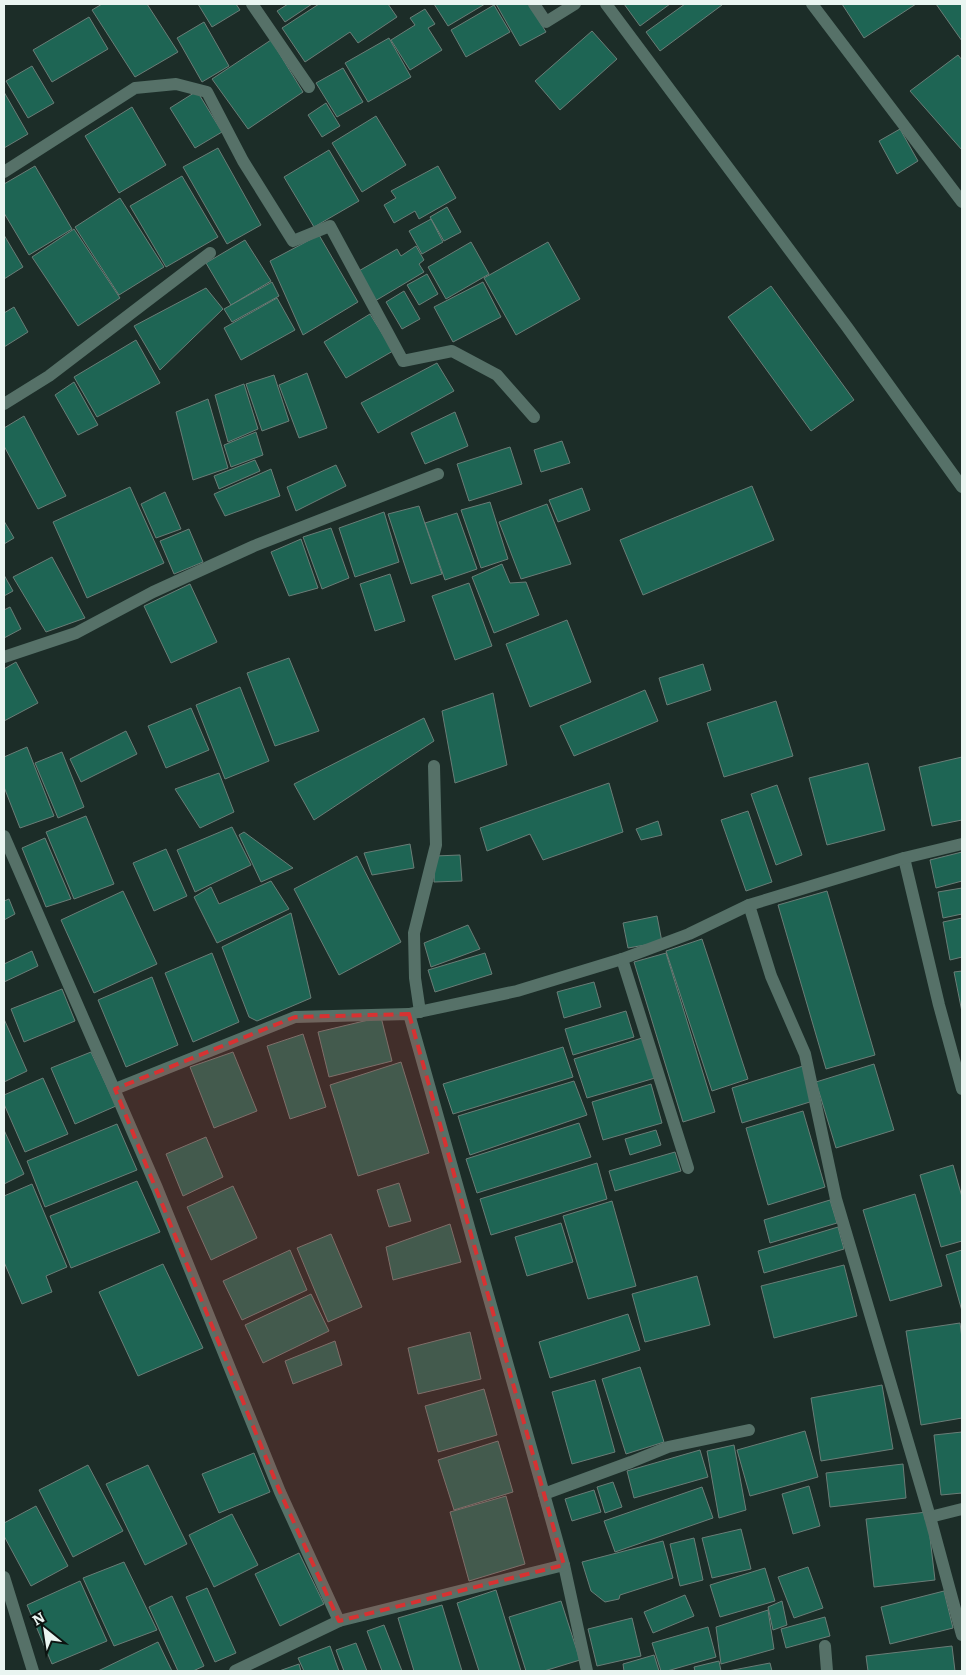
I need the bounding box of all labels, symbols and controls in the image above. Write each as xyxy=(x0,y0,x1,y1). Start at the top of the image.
north arrow xyxy=(20,1605,70,1655)
text: N xyxy=(28,1606,48,1629)

